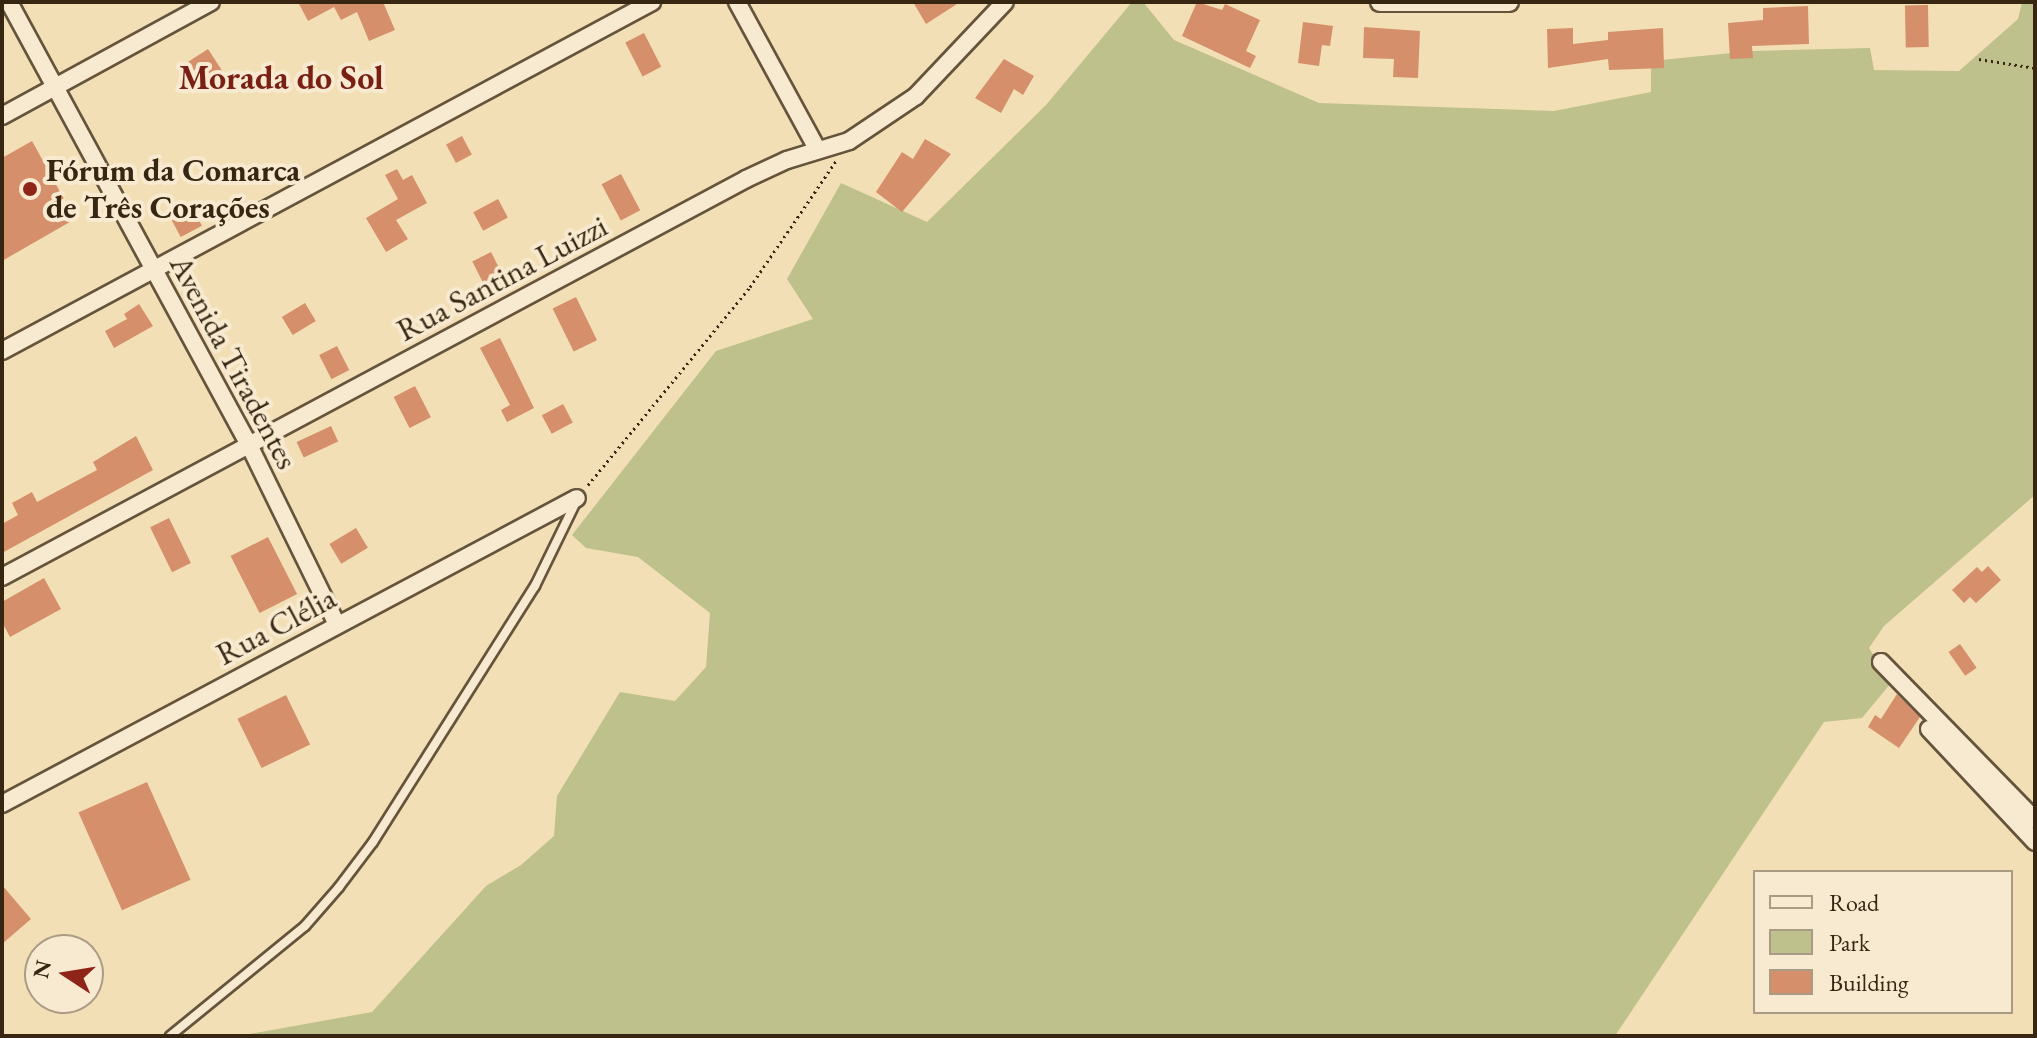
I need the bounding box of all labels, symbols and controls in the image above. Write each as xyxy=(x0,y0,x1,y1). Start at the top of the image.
district label: Morada do Sol xyxy=(178,58,384,98)
place label: Fórum da Comarca de Três Corações xyxy=(46,152,300,227)
marker: Fórum da Comarca de Três Corações xyxy=(21,180,39,198)
street label: Rua Santina Luizzi xyxy=(390,206,614,350)
street label: Avenida Tiradentes xyxy=(161,248,307,476)
street label: Rua Clélia xyxy=(210,579,342,673)
legend xyxy=(1753,870,2013,1014)
text: Road xyxy=(1829,887,1879,918)
text: Park xyxy=(1829,927,1870,958)
north arrow xyxy=(24,934,104,1014)
text: N xyxy=(26,958,58,981)
text: Building xyxy=(1829,967,1909,998)

